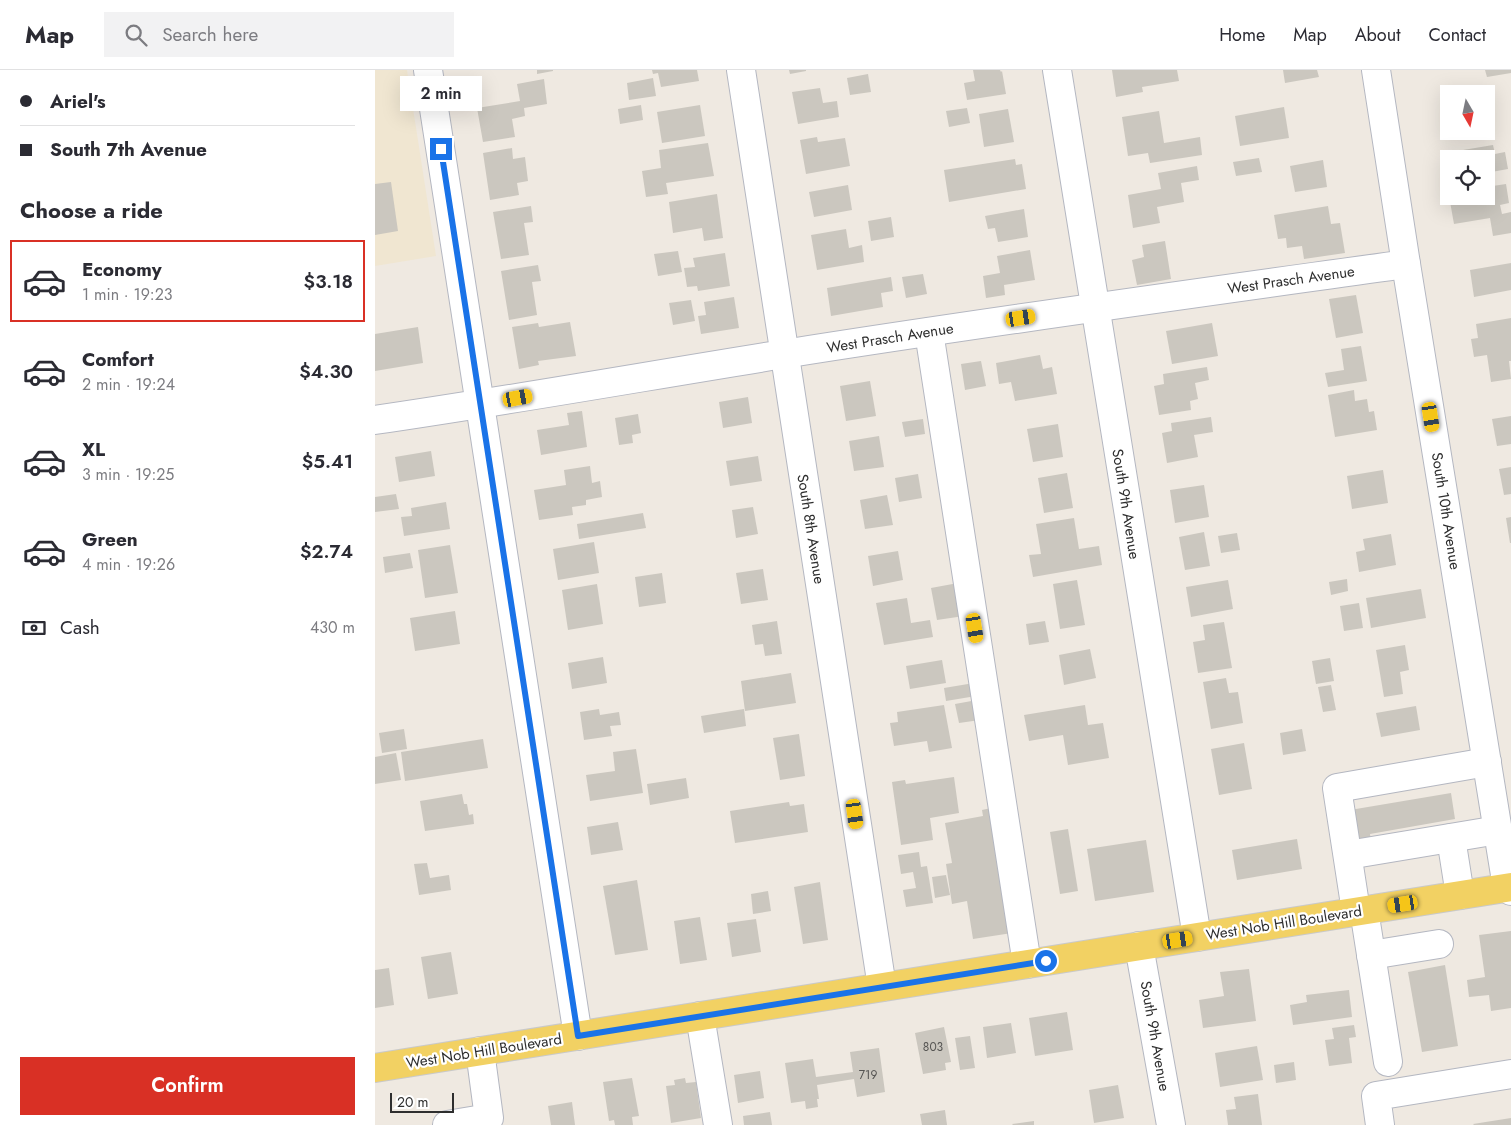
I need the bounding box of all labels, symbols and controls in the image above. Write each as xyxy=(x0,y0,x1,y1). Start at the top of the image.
search box xyxy=(104,12,454,57)
text: Map xyxy=(25,17,74,52)
icon: search xyxy=(122,21,150,49)
text: Search here xyxy=(162,21,258,48)
text: Home xyxy=(1219,22,1265,48)
text: Map xyxy=(1293,22,1327,48)
text: About xyxy=(1355,22,1400,48)
text: Contact xyxy=(1428,22,1486,48)
callout: 2 min xyxy=(400,77,482,112)
text: 2 min xyxy=(420,82,462,105)
north arrow xyxy=(1440,85,1495,140)
map controls xyxy=(1440,85,1495,205)
text: Ariel's xyxy=(50,88,106,115)
text: South 7th Avenue xyxy=(50,136,207,163)
route end xyxy=(430,138,452,160)
button: locate xyxy=(1440,150,1495,205)
text: Choose a ride xyxy=(20,194,163,226)
text: Economy xyxy=(82,256,162,283)
icon: car xyxy=(22,259,67,304)
street label: West Prasch Avenue xyxy=(1226,260,1356,300)
text: $3.18 xyxy=(304,268,353,295)
text: 1 min · 19:23 xyxy=(82,283,173,306)
car xyxy=(1005,308,1036,328)
street label: West Prasch Avenue xyxy=(825,317,955,359)
text: Comfort xyxy=(82,346,154,373)
icon: car xyxy=(22,349,67,394)
text: $4.30 xyxy=(299,358,353,385)
text: 2 min · 19:24 xyxy=(82,373,175,396)
car xyxy=(501,388,534,408)
car xyxy=(1421,401,1440,433)
text: XL xyxy=(82,436,105,463)
icon: car xyxy=(22,439,67,484)
street label: South 9th Avenue xyxy=(1106,447,1146,561)
text: $5.41 xyxy=(302,448,353,475)
street label: South 10th Avenue xyxy=(1426,451,1466,572)
text: 3 min · 19:25 xyxy=(82,463,174,486)
street label: South 8th Avenue xyxy=(791,472,831,586)
text: Green xyxy=(82,526,138,553)
icon: car xyxy=(22,529,67,574)
text: $2.74 xyxy=(300,538,353,565)
text: 4 min · 19:26 xyxy=(82,553,175,576)
car xyxy=(965,612,984,644)
icon: cash xyxy=(20,614,48,642)
text: Cash xyxy=(60,614,100,641)
text: 430 m xyxy=(310,616,355,639)
car xyxy=(845,798,864,830)
car xyxy=(1387,894,1418,914)
street label: West Nob Hill Boulevard xyxy=(1205,900,1363,946)
car xyxy=(1162,930,1193,950)
route start xyxy=(1035,950,1057,972)
street label: South 9th Avenue xyxy=(1134,979,1176,1093)
street label: West Nob Hill Boulevard xyxy=(405,1028,563,1074)
house number: 803 xyxy=(923,1038,944,1056)
button: Confirm xyxy=(20,1057,355,1115)
house number: 719 xyxy=(859,1066,877,1084)
scale bar xyxy=(390,1090,454,1113)
text: 20 m xyxy=(397,1092,429,1112)

